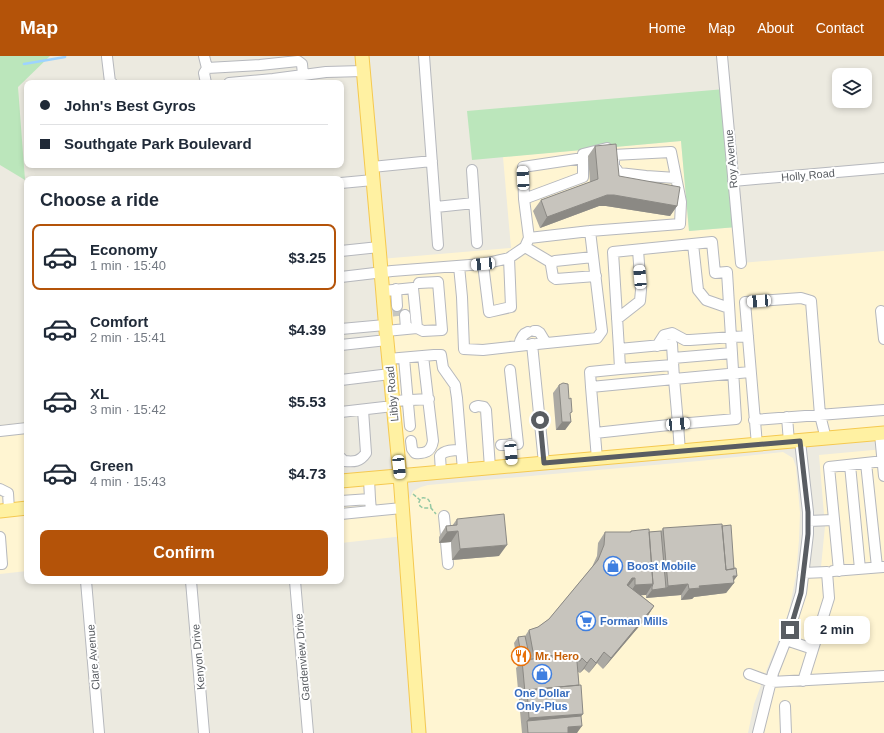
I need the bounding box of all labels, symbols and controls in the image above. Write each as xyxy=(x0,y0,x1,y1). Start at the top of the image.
text: Map xyxy=(20,17,58,38)
text: Home xyxy=(649,20,686,36)
text: Map xyxy=(708,20,735,36)
text: About xyxy=(757,20,794,36)
text: Contact xyxy=(816,20,864,36)
map controls xyxy=(832,68,872,108)
button: layers xyxy=(832,68,872,108)
text: John's Best Gyros xyxy=(64,97,196,114)
street label: Roy Avenue xyxy=(722,129,740,189)
text: Southgate Park Boulevard xyxy=(64,135,252,152)
car xyxy=(516,166,530,190)
street label: Holly Road xyxy=(781,167,835,183)
text: Choose a ride xyxy=(40,190,159,210)
icon: car xyxy=(42,239,78,275)
text: Economy xyxy=(90,241,158,258)
text: $3.25 xyxy=(288,249,326,266)
car xyxy=(471,257,495,271)
text: 1 min · 15:40 xyxy=(90,258,166,273)
car xyxy=(633,265,647,289)
car xyxy=(747,294,771,308)
icon: car xyxy=(42,311,78,347)
text: Comfort xyxy=(90,313,148,330)
text: $4.39 xyxy=(288,321,326,338)
text: 2 min · 15:41 xyxy=(90,330,166,345)
street label: Libby Road xyxy=(384,366,400,422)
icon: car xyxy=(42,383,78,419)
text: XL xyxy=(90,385,109,402)
text: $5.53 xyxy=(288,393,326,410)
text: 3 min · 15:42 xyxy=(90,402,166,417)
route start xyxy=(531,411,549,429)
car xyxy=(666,417,690,431)
car xyxy=(504,441,518,465)
car xyxy=(392,454,406,480)
icon: car xyxy=(42,455,78,491)
text: Green xyxy=(90,457,133,474)
text: $4.73 xyxy=(288,465,326,482)
text: 4 min · 15:43 xyxy=(90,474,166,489)
button: Confirm xyxy=(40,530,328,576)
shop icon: Boost Mobile xyxy=(602,555,624,577)
place label: Boost Mobile xyxy=(627,560,696,572)
supermarket icon: Forman Mills xyxy=(575,610,597,632)
street label: Gardenview Drive xyxy=(292,613,312,701)
place label: Forman Mills xyxy=(600,615,668,627)
callout: 2 min xyxy=(804,616,870,644)
route end xyxy=(781,621,799,639)
text: 2 min xyxy=(820,622,854,637)
street label: Clare Avenue xyxy=(84,624,102,690)
street label: Kenyon Drive xyxy=(189,624,207,690)
restaurant icon: Mr. Hero xyxy=(510,645,532,667)
place label: Mr. Hero xyxy=(535,650,579,662)
shop icon: One Dollar Only-Plus xyxy=(531,663,553,685)
place label: One Dollar Only-Plus xyxy=(514,687,571,712)

